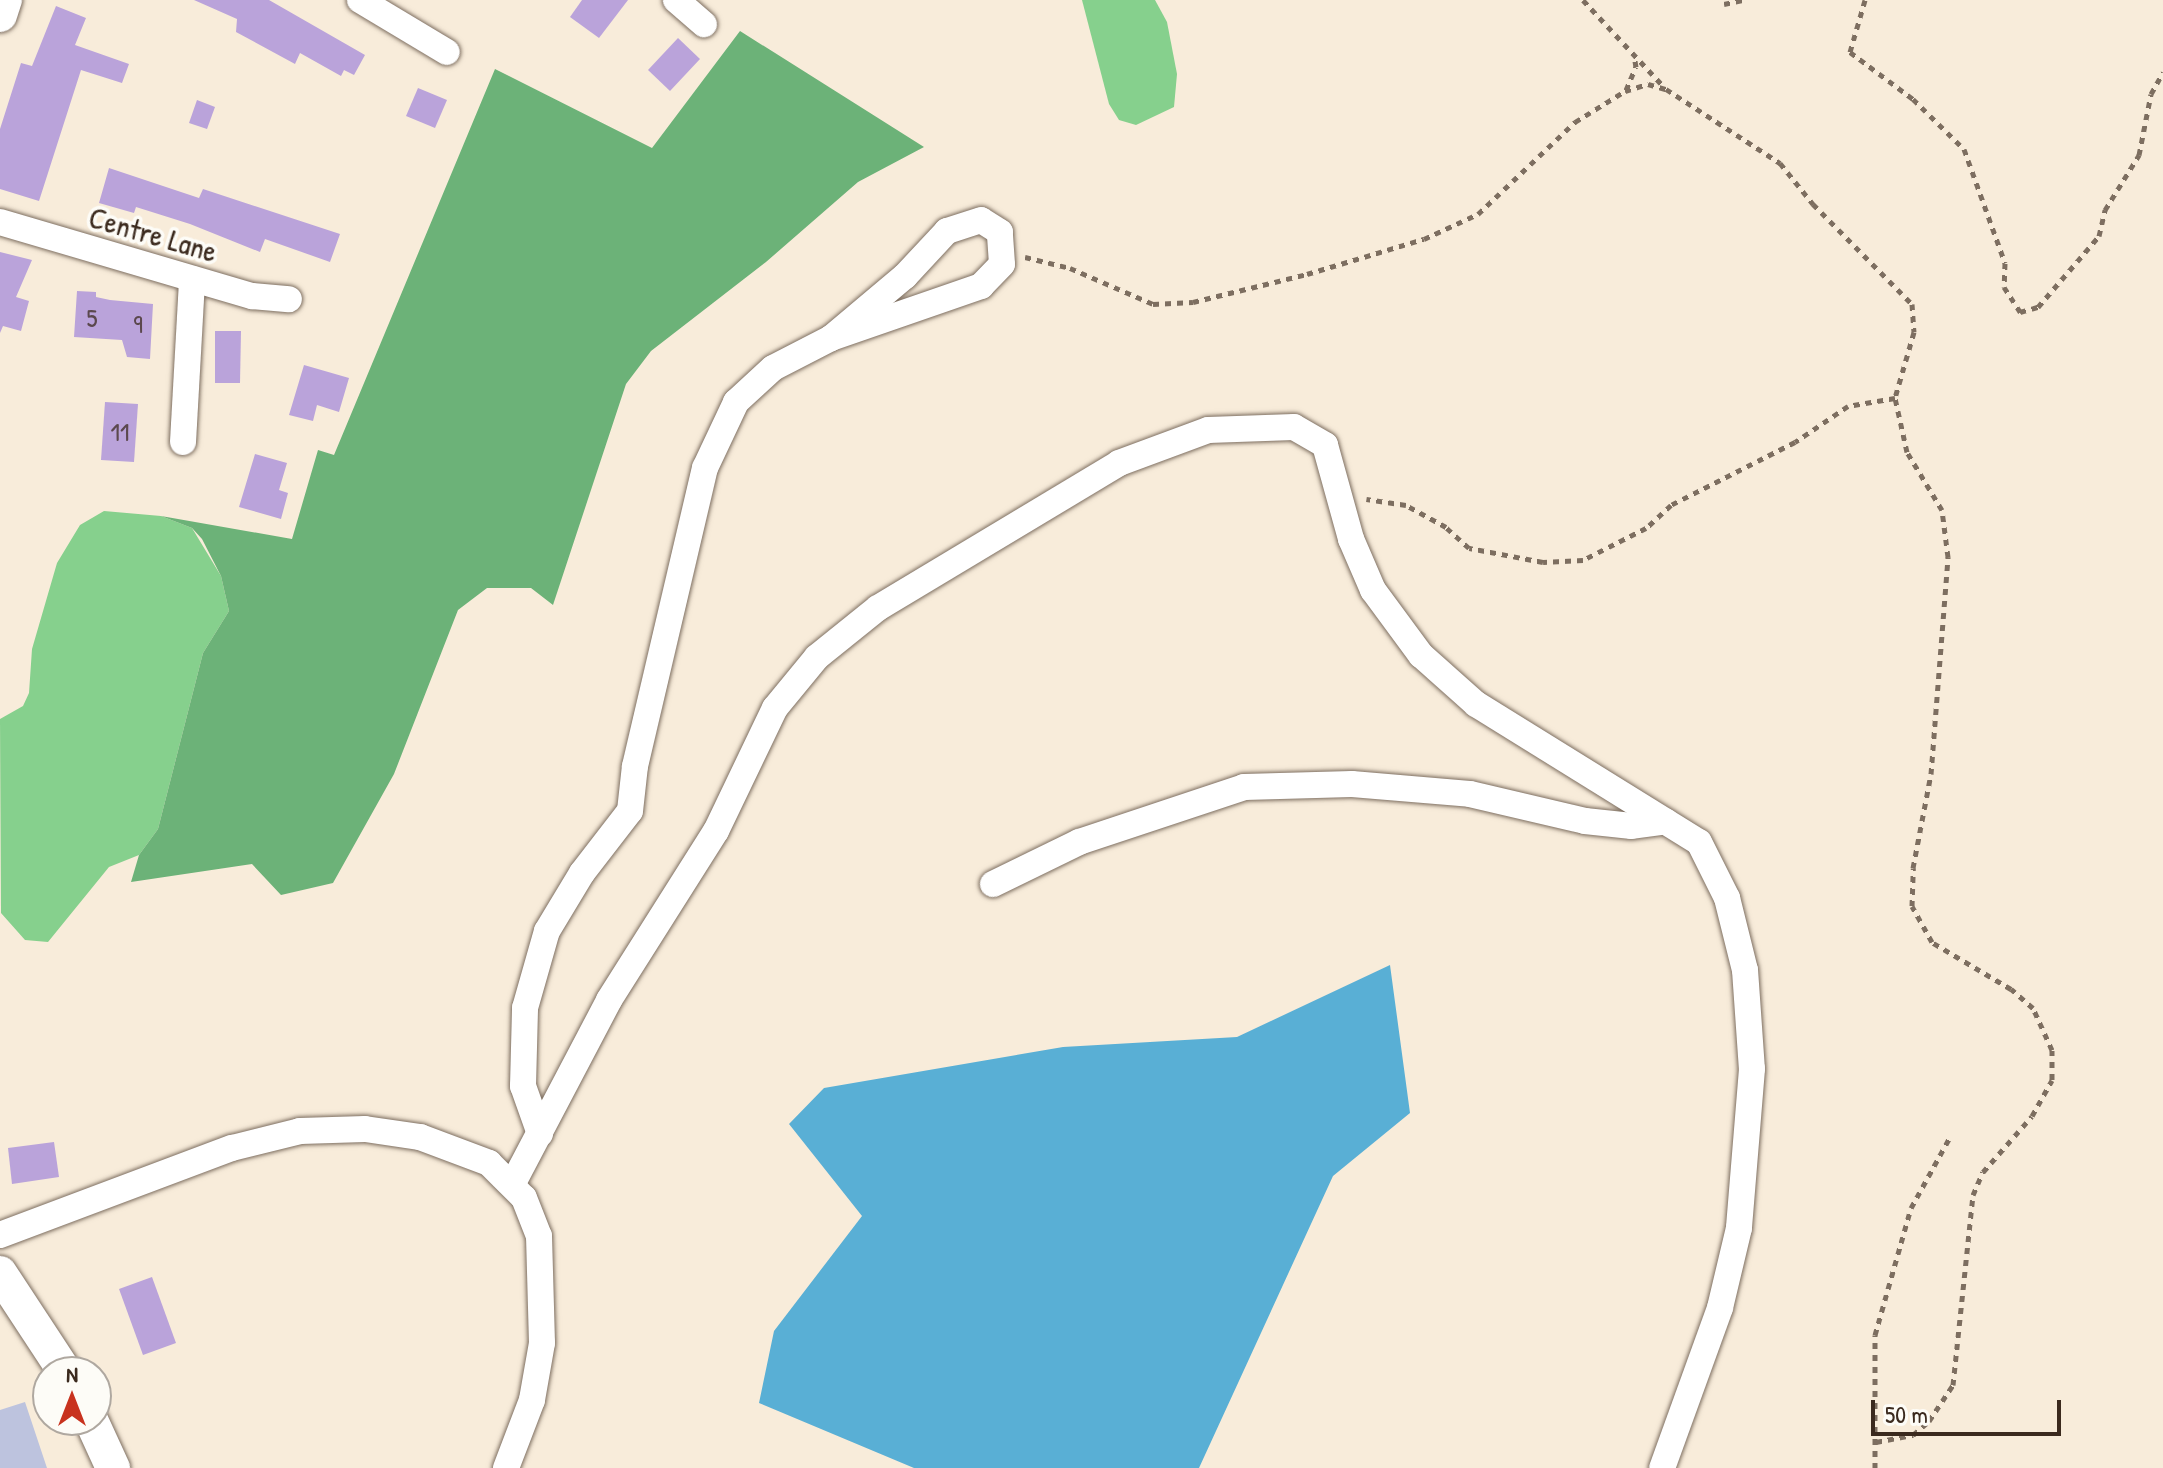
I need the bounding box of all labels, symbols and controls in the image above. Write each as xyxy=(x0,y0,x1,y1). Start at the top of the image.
street label: Centre Lane xyxy=(85,199,221,269)
house number: 5 xyxy=(87,302,97,334)
house number: 9 xyxy=(133,308,143,340)
house number: 11 xyxy=(111,416,129,448)
north arrow xyxy=(32,1356,112,1436)
text: N xyxy=(66,1359,78,1389)
scale bar xyxy=(1875,1384,2065,1434)
text: 50 m xyxy=(1885,1398,1928,1430)

